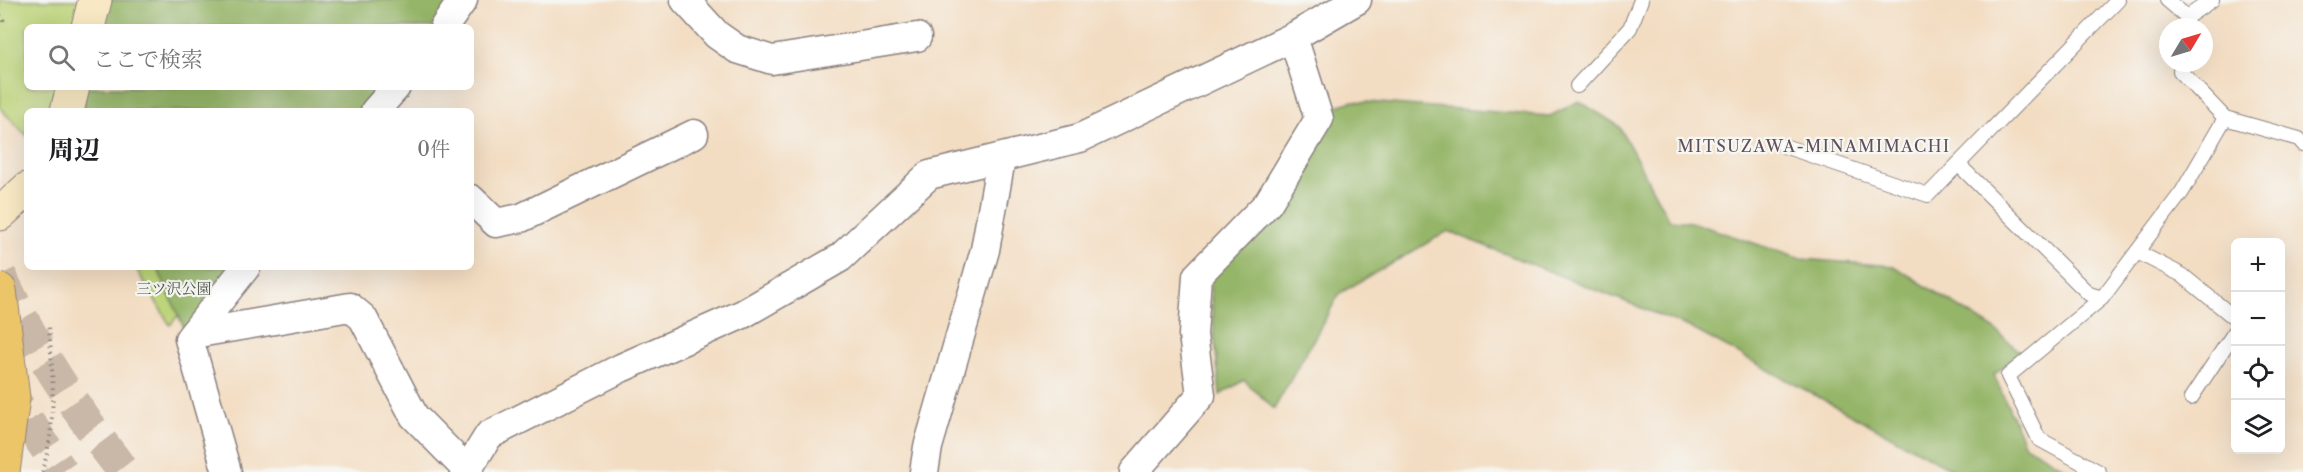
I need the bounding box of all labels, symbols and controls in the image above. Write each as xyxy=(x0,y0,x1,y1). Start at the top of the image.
north arrow xyxy=(2159,18,2213,72)
search box xyxy=(24,24,474,90)
icon: search xyxy=(45,41,78,74)
text: ここで検索 xyxy=(93,46,203,73)
text: 周辺 xyxy=(48,134,100,166)
district label: MITSUZAWA-MINAMIMACHI xyxy=(1677,136,1951,156)
text: 0件 xyxy=(417,137,450,161)
map controls xyxy=(2231,238,2285,454)
button: + xyxy=(2231,238,2285,292)
park label: 三ツ沢公園 xyxy=(136,279,212,298)
button: − xyxy=(2231,292,2285,346)
button: locate xyxy=(2231,346,2285,400)
button: layers xyxy=(2231,400,2285,454)

